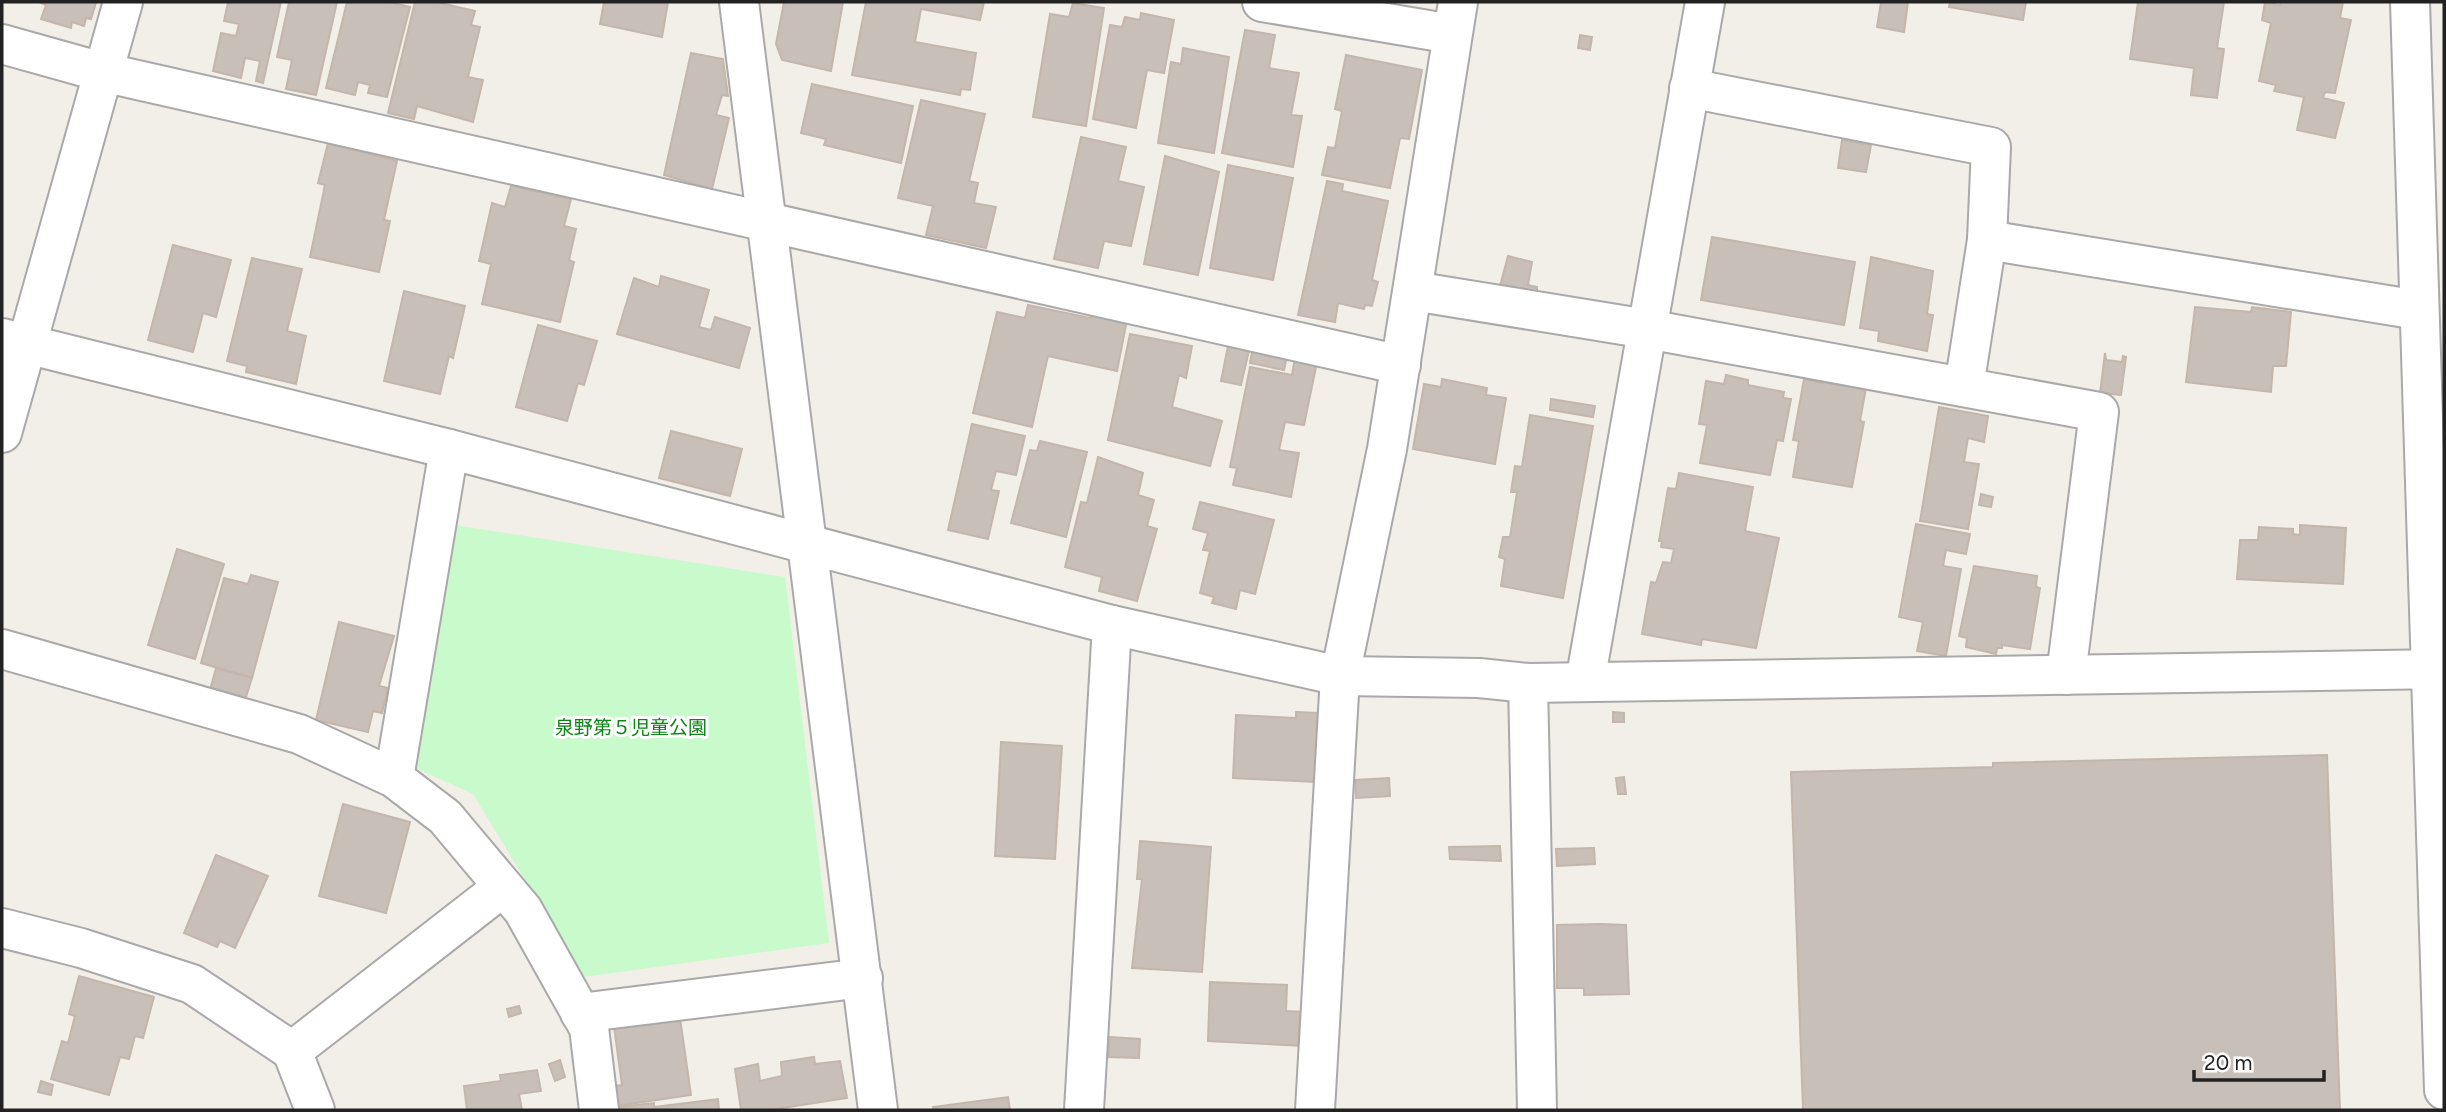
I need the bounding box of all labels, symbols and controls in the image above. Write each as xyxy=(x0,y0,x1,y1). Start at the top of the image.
park label: 泉野第５児童公園 xyxy=(555,716,707,739)
scale bar xyxy=(2194,1038,2324,1082)
text: 20 m xyxy=(2204,1050,2252,1075)

